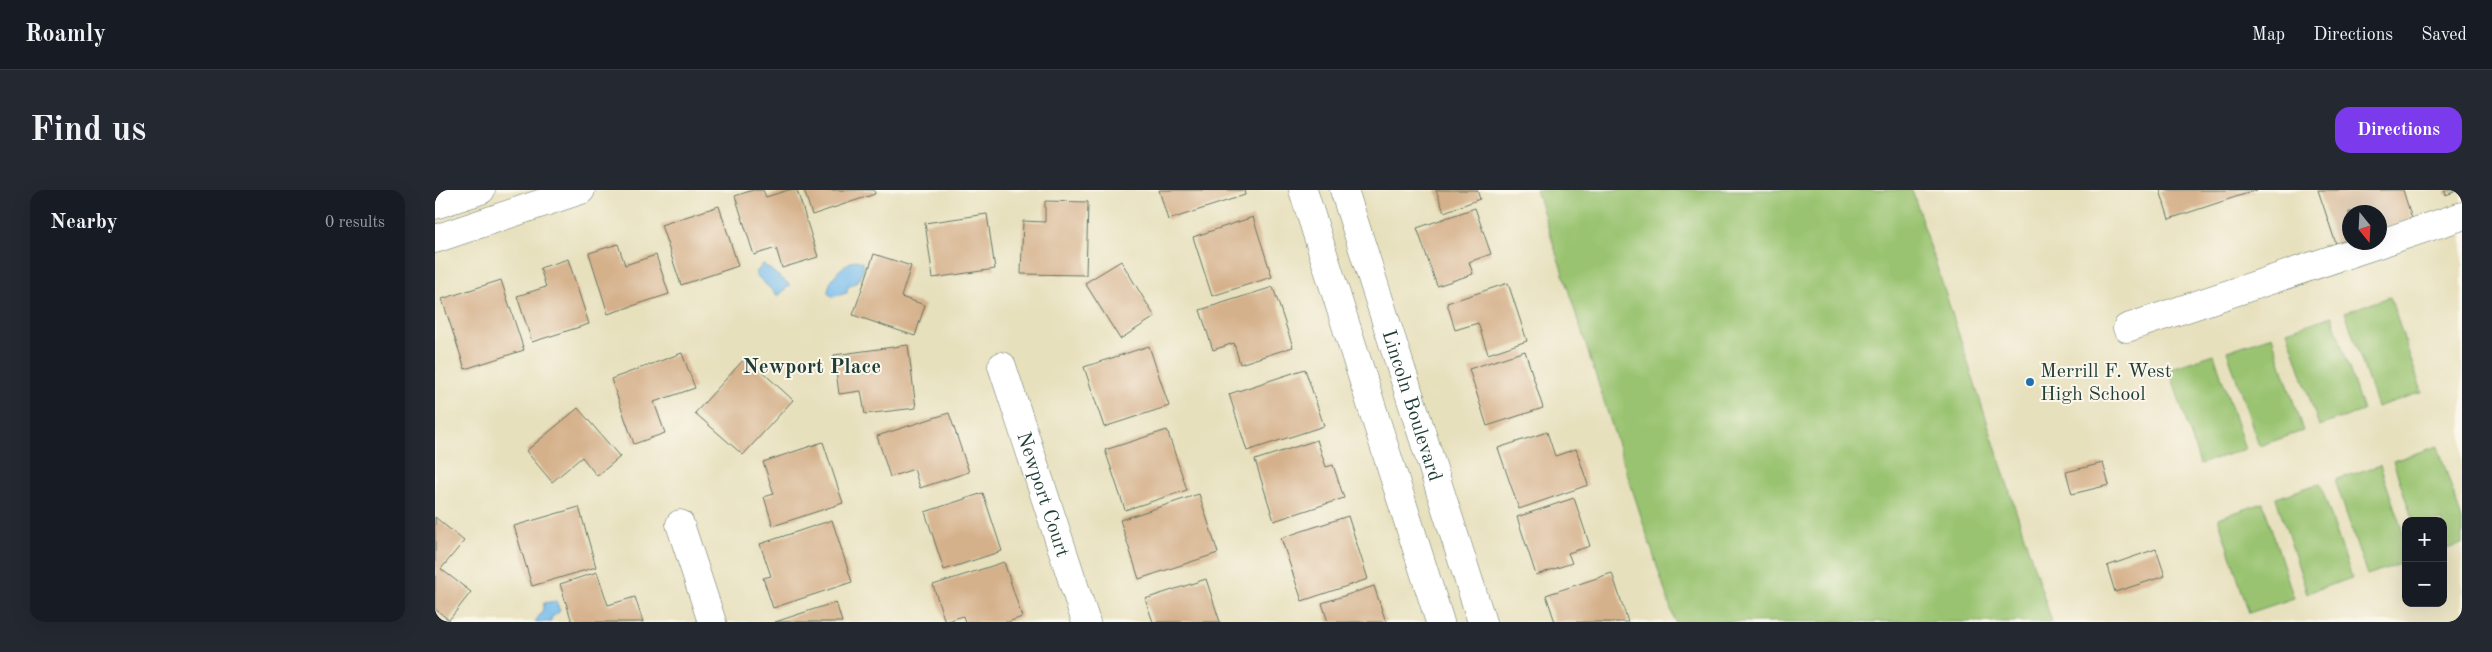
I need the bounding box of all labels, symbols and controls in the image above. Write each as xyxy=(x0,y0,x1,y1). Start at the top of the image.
text: Roamly xyxy=(25,23,106,47)
text: Map xyxy=(2252,26,2285,44)
text: Directions xyxy=(2313,26,2393,44)
text: Saved xyxy=(2421,26,2467,44)
button: Directions xyxy=(2335,107,2462,153)
text: Find us xyxy=(30,113,146,148)
north arrow xyxy=(2342,205,2387,250)
text: Nearby xyxy=(50,212,118,233)
text: 0 results xyxy=(325,215,385,231)
street label: Lincoln Boulevard xyxy=(1377,328,1444,484)
district label: Newport Place xyxy=(743,357,881,378)
place label: Merrill F. West High School xyxy=(2040,362,2172,405)
marker: Merrill F. West High School xyxy=(2024,376,2036,388)
street label: Newport Court xyxy=(1012,430,1072,560)
map controls xyxy=(2402,517,2447,607)
button: + xyxy=(2402,517,2447,562)
button: − xyxy=(2402,562,2447,607)

